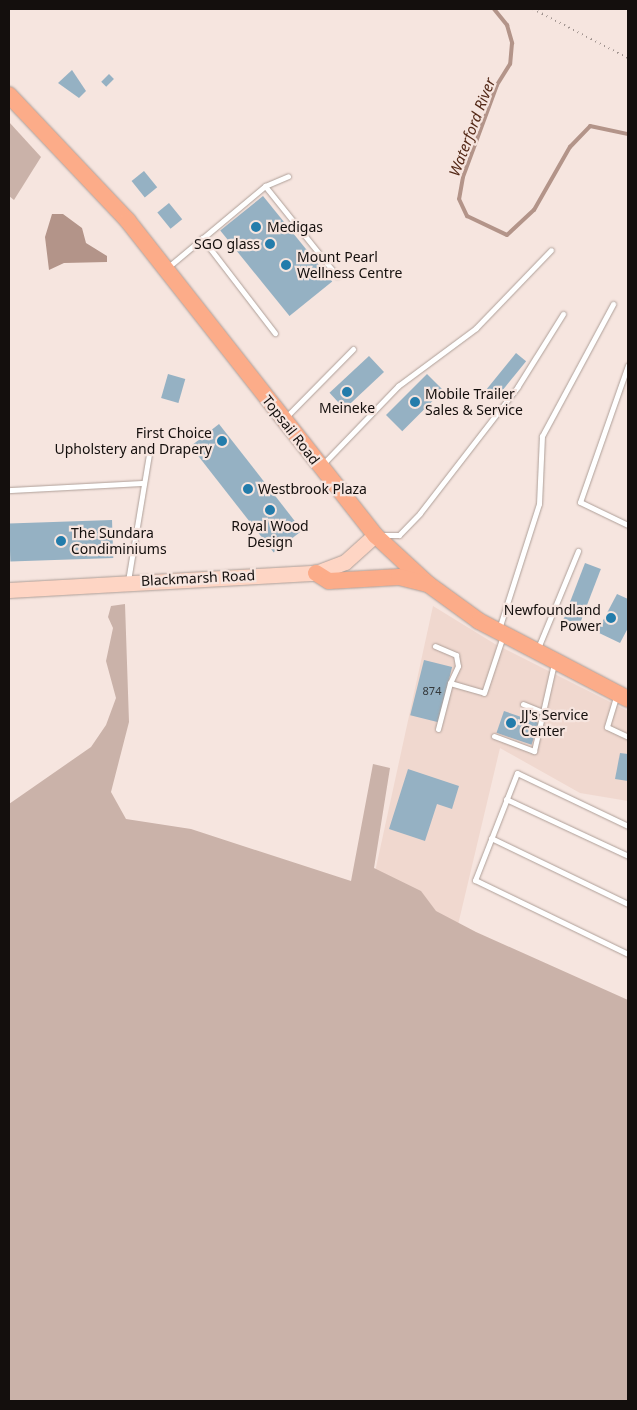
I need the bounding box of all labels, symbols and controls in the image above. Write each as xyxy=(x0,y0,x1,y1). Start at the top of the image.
water label: Waterford River xyxy=(445,75,499,179)
place label: Medigas xyxy=(267,219,323,235)
marker: Medigas xyxy=(249,220,263,234)
place label: SGO glass xyxy=(194,236,260,252)
marker: SGO glass xyxy=(264,238,276,250)
place label: Mount Pearl Wellness Centre xyxy=(297,249,402,282)
marker: Mount Pearl Wellness Centre xyxy=(279,258,293,272)
marker: Meineke xyxy=(341,386,353,398)
place label: Mobile Trailer Sales & Service xyxy=(425,386,523,418)
street label: Topsail Road xyxy=(259,392,323,468)
marker: Mobile Trailer Sales & Service xyxy=(409,396,421,408)
place label: Meineke xyxy=(319,400,375,416)
place label: First Choice Upholstery and Drapery xyxy=(54,425,212,458)
marker: First Choice Upholstery and Drapery xyxy=(216,435,228,447)
place label: Westbrook Plaza xyxy=(258,481,367,497)
marker: Westbrook Plaza xyxy=(242,483,254,495)
marker: Royal Wood Design xyxy=(264,504,276,516)
place label: Royal Wood Design xyxy=(231,518,309,550)
place label: The Sundara Condiminiums xyxy=(71,525,167,558)
marker: The Sundara Condiminiums xyxy=(55,535,67,547)
street label: Blackmarsh Road xyxy=(141,567,255,589)
place label: Newfoundland Power xyxy=(504,602,601,634)
marker: Newfoundland Power xyxy=(605,612,617,624)
house number: 874 xyxy=(423,684,441,698)
place label: JJ's Service Center xyxy=(521,707,588,740)
marker: JJ's Service Center xyxy=(505,717,517,729)

